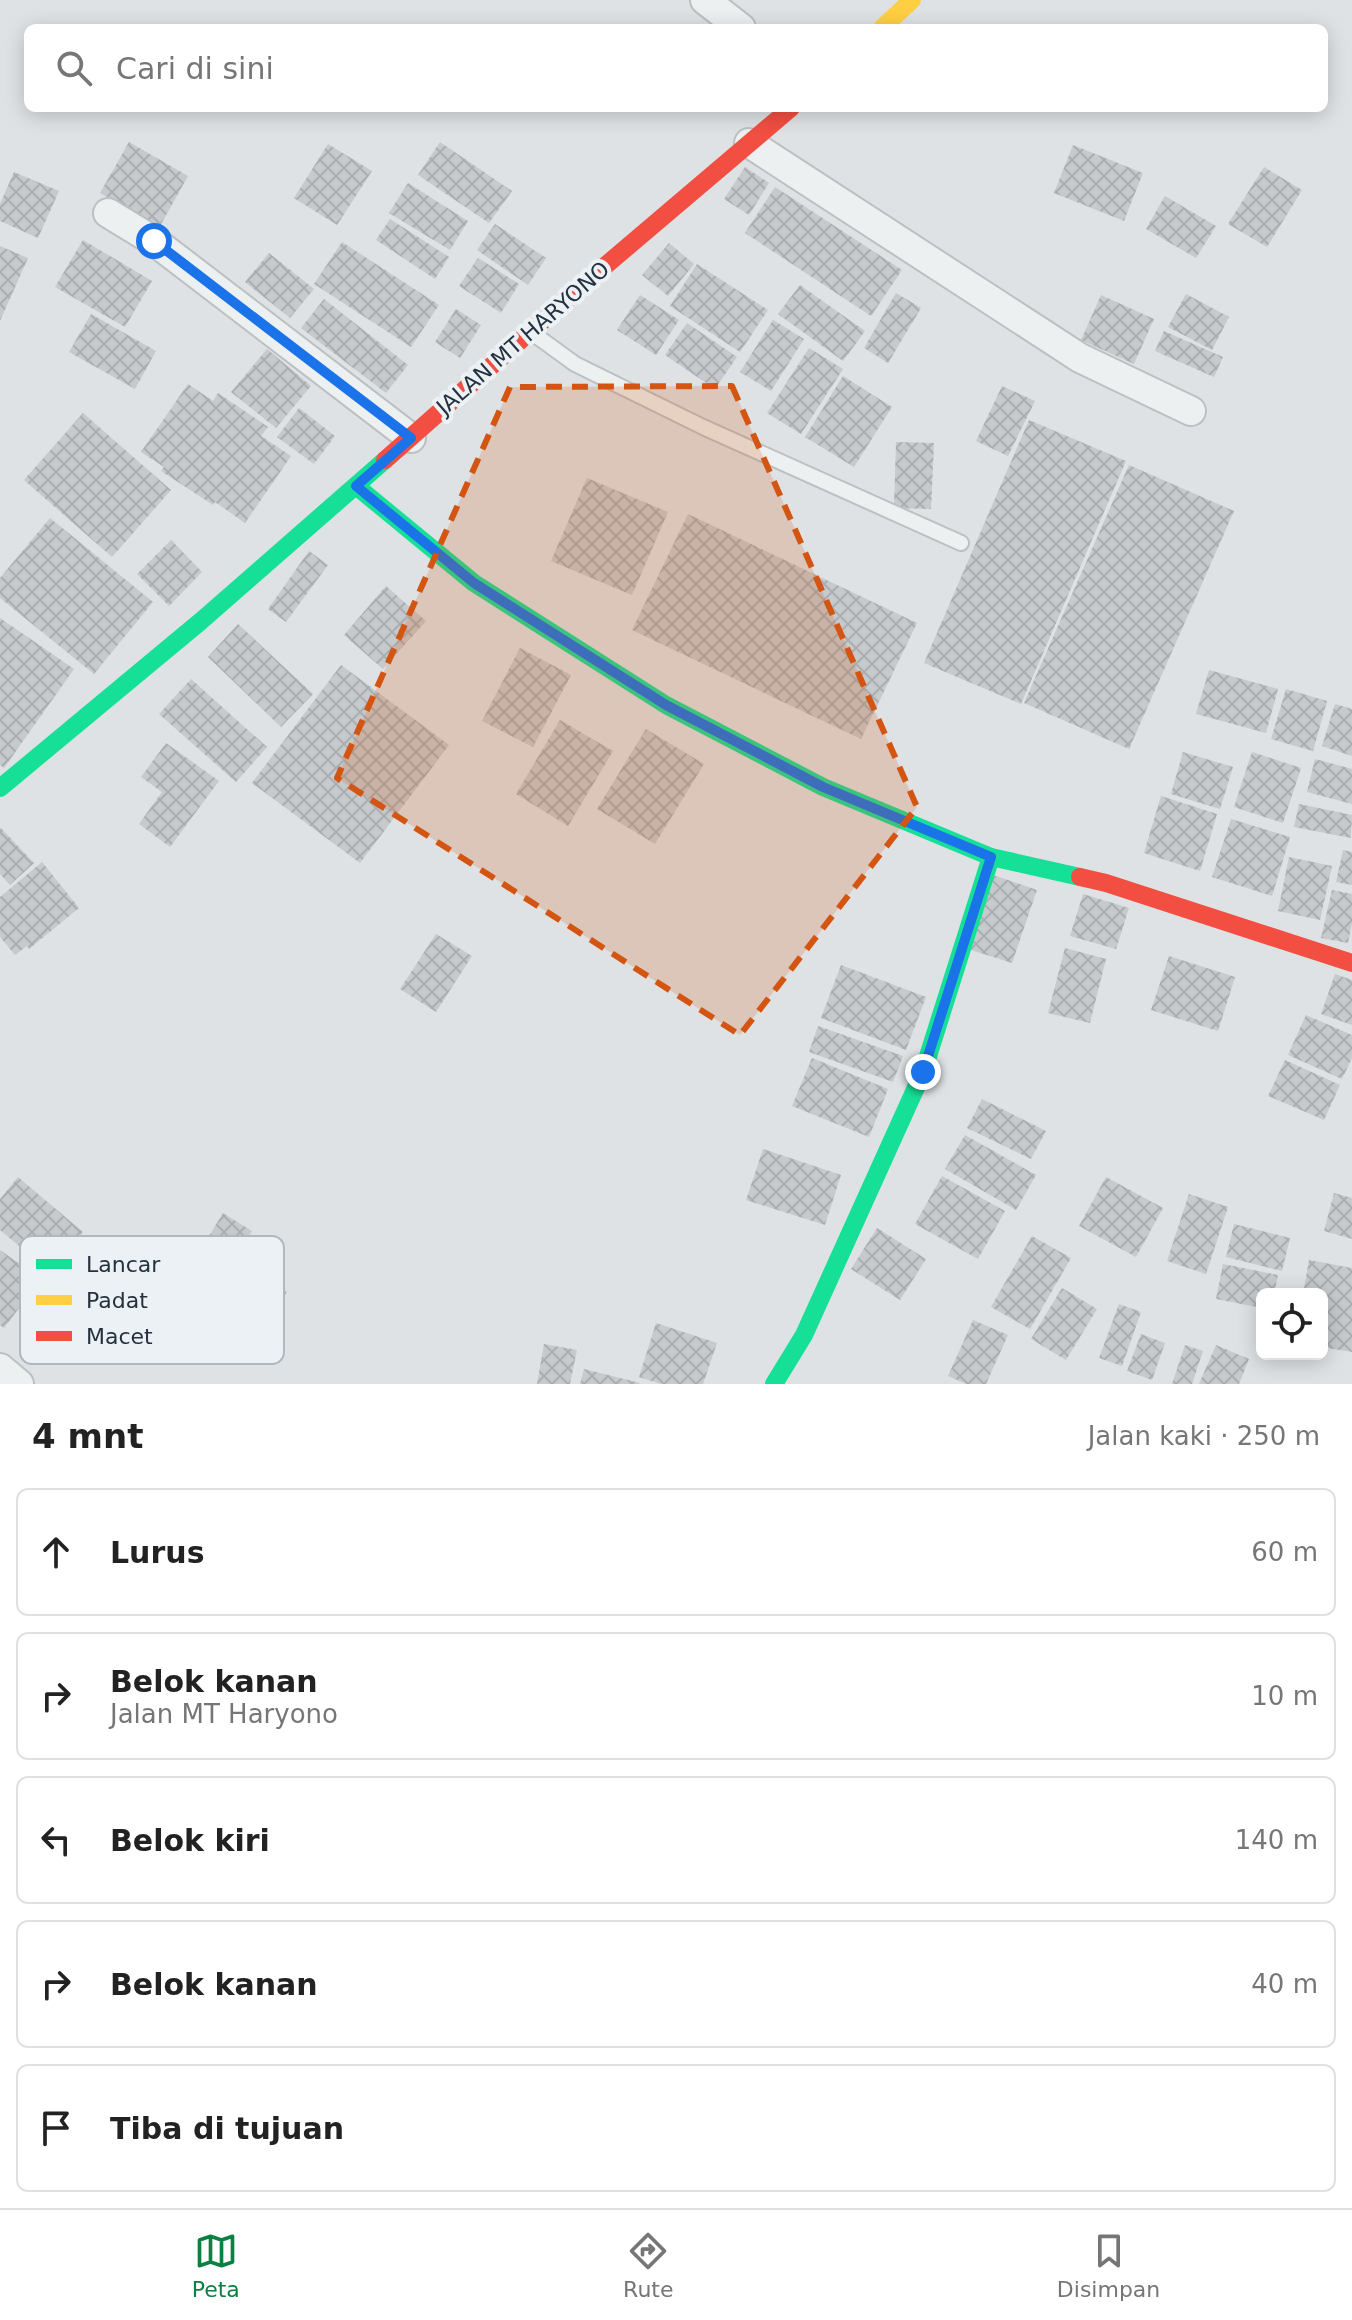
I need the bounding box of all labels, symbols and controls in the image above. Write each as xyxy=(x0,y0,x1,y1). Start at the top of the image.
search box xyxy=(24,24,1328,112)
icon: search xyxy=(52,46,96,90)
text: Cari di sini xyxy=(116,51,274,86)
route start xyxy=(136,223,172,259)
street label: JALAN MT HARYONO xyxy=(430,256,614,421)
route end xyxy=(905,1054,941,1090)
legend xyxy=(20,1236,284,1364)
text: Lancar xyxy=(86,1252,161,1277)
text: Padat xyxy=(86,1288,148,1313)
map controls xyxy=(1256,1288,1328,1360)
button: locate xyxy=(1256,1288,1328,1360)
text: Macet xyxy=(86,1324,153,1349)
text: 4 mnt xyxy=(32,1416,143,1456)
text: Jalan kaki · 250 m xyxy=(1088,1421,1320,1451)
icon: ahead xyxy=(34,1530,78,1574)
text: Lurus xyxy=(110,1535,204,1570)
text: 60 m xyxy=(1251,1537,1318,1567)
text: Belok kanan xyxy=(110,1664,318,1699)
icon: right xyxy=(34,1674,78,1718)
text: 10 m xyxy=(1251,1681,1318,1711)
text: Jalan MT Haryono xyxy=(110,1699,338,1729)
icon: left xyxy=(34,1818,78,1862)
text: Belok kiri xyxy=(110,1823,270,1858)
text: 140 m xyxy=(1235,1825,1318,1855)
icon: right xyxy=(34,1962,78,2006)
text: Belok kanan xyxy=(110,1967,318,2002)
text: 40 m xyxy=(1251,1969,1318,1999)
icon: arrive xyxy=(34,2106,78,2150)
text: Tiba di tujuan xyxy=(110,2111,344,2146)
tab: Peta xyxy=(192,2229,240,2302)
tab: Rute xyxy=(623,2229,674,2302)
tab: Disimpan xyxy=(1057,2229,1160,2302)

